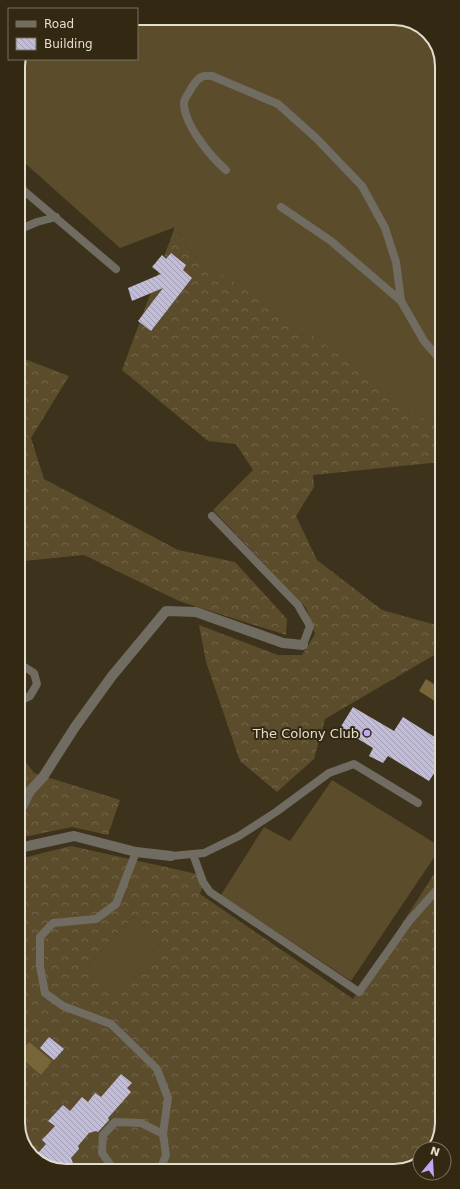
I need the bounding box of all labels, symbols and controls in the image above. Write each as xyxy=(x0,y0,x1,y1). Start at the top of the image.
legend xyxy=(8,8,138,60)
text: Road xyxy=(44,17,74,31)
text: Building xyxy=(44,37,93,51)
place label: The Colony Club xyxy=(252,726,359,741)
marker: The Colony Club xyxy=(362,728,372,738)
north arrow xyxy=(412,1141,452,1181)
text: N xyxy=(429,1144,441,1160)

